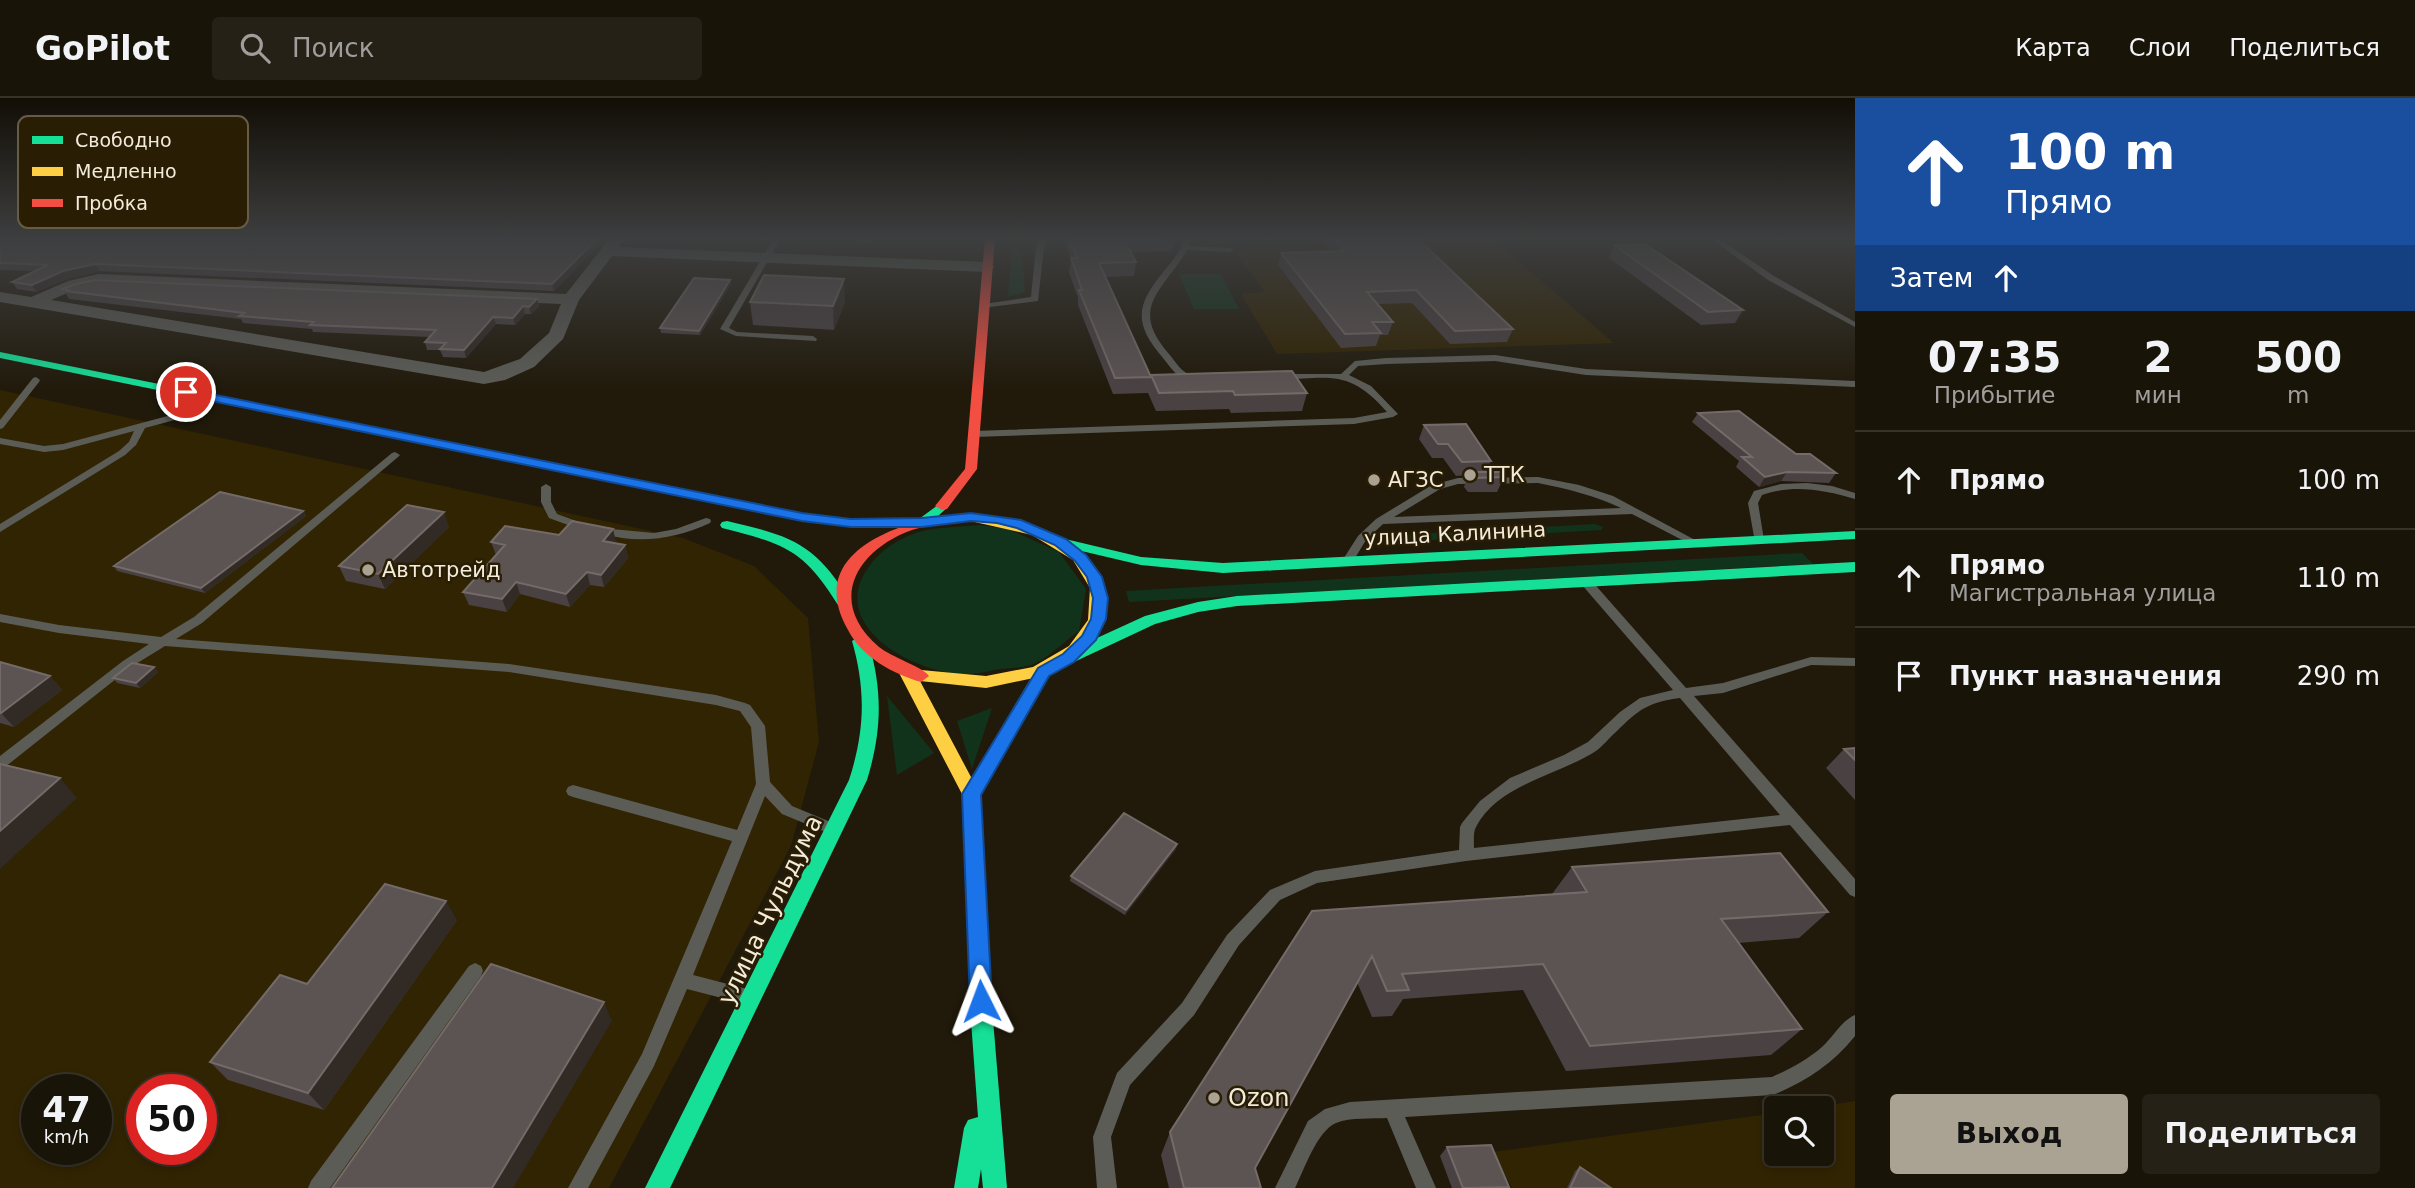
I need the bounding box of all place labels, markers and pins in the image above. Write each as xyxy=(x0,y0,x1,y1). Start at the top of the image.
pin xyxy=(156,362,216,422)
place label: ТТК xyxy=(1483,463,1525,487)
marker: ТТК xyxy=(1462,467,1478,483)
place label: АГЗС xyxy=(1388,468,1443,492)
marker: АГЗС xyxy=(1366,472,1382,488)
place label: Автотрейд xyxy=(382,558,500,582)
marker: Автотрейд xyxy=(360,562,376,578)
place label: Ozon xyxy=(1228,1084,1289,1112)
marker: Ozon xyxy=(1206,1090,1222,1106)

